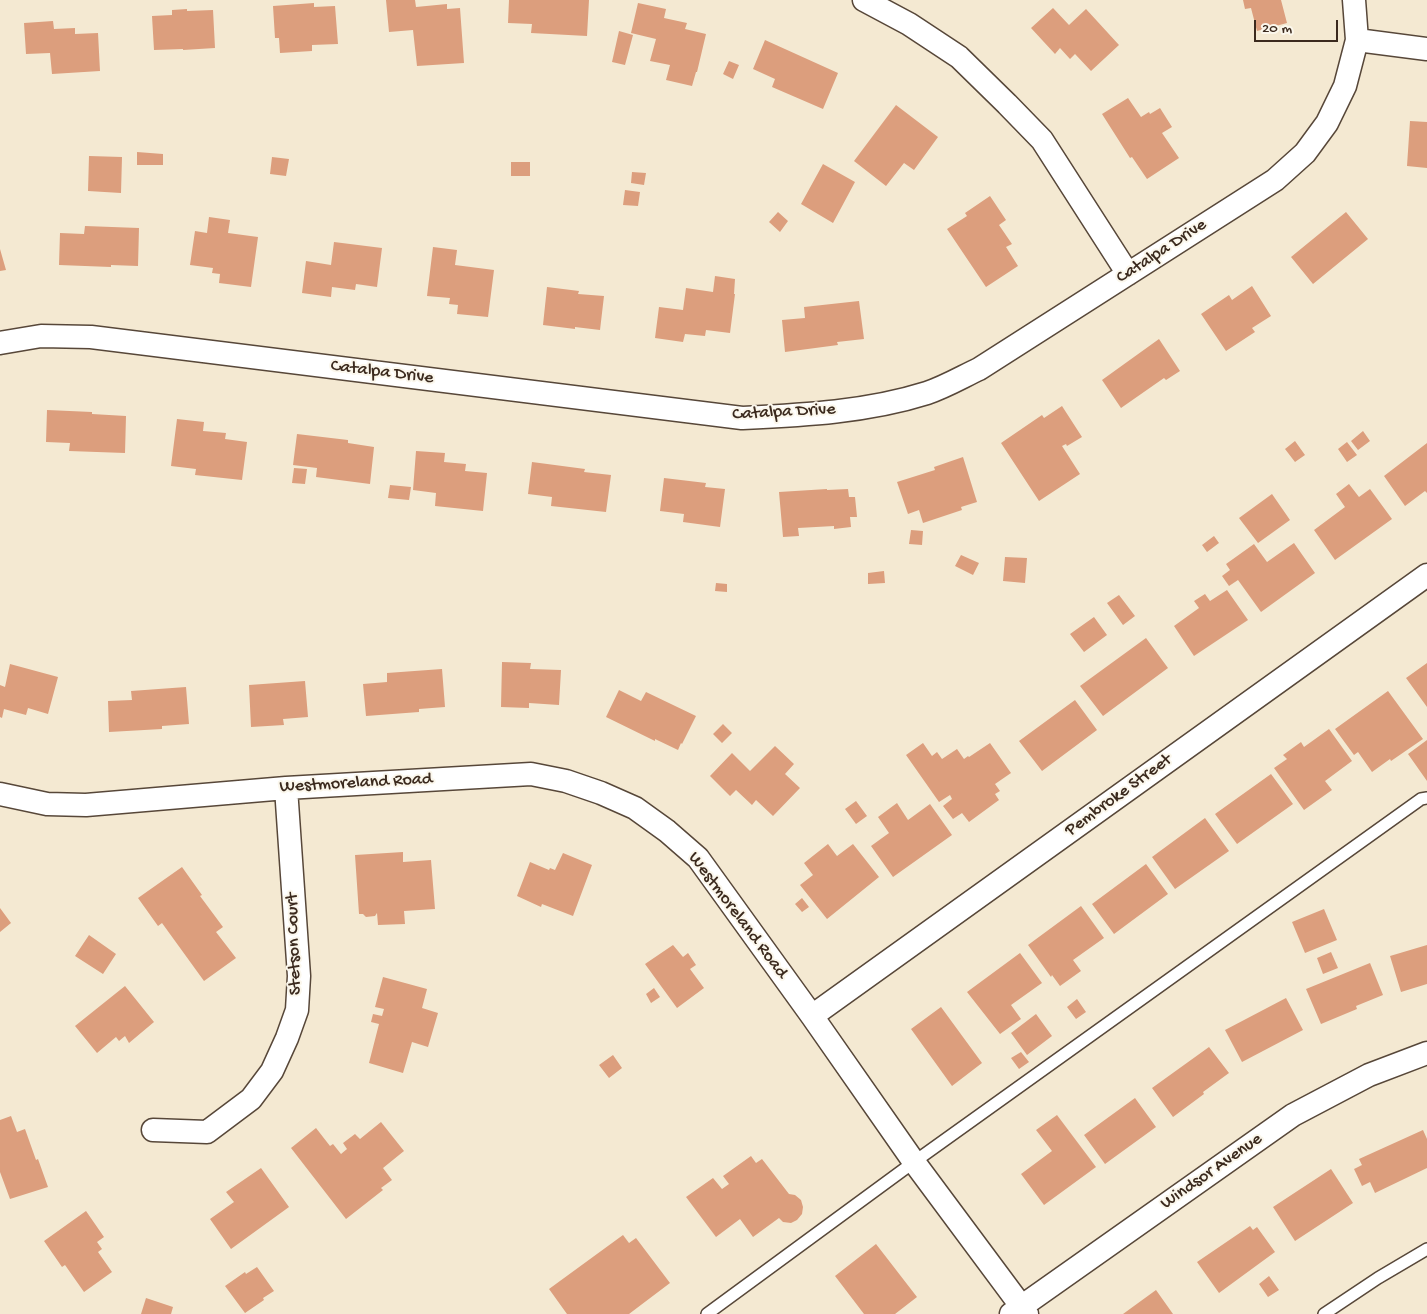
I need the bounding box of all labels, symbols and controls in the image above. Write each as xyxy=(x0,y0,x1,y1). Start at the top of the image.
scale bar xyxy=(1257,10,1341,42)
text: 20 m xyxy=(1262,20,1292,38)
street label: Catalpa Drive xyxy=(1113,215,1211,289)
street label: Catalpa Drive xyxy=(329,356,435,390)
street label: Catalpa Drive xyxy=(732,400,836,426)
street label: Pembroke Street xyxy=(1061,750,1177,842)
street label: Westmoreland Road xyxy=(279,769,433,799)
street label: Westmoreland Road xyxy=(682,848,792,984)
street label: Stetson Court xyxy=(282,892,308,996)
street label: Windsor Avenue xyxy=(1157,1129,1267,1215)

